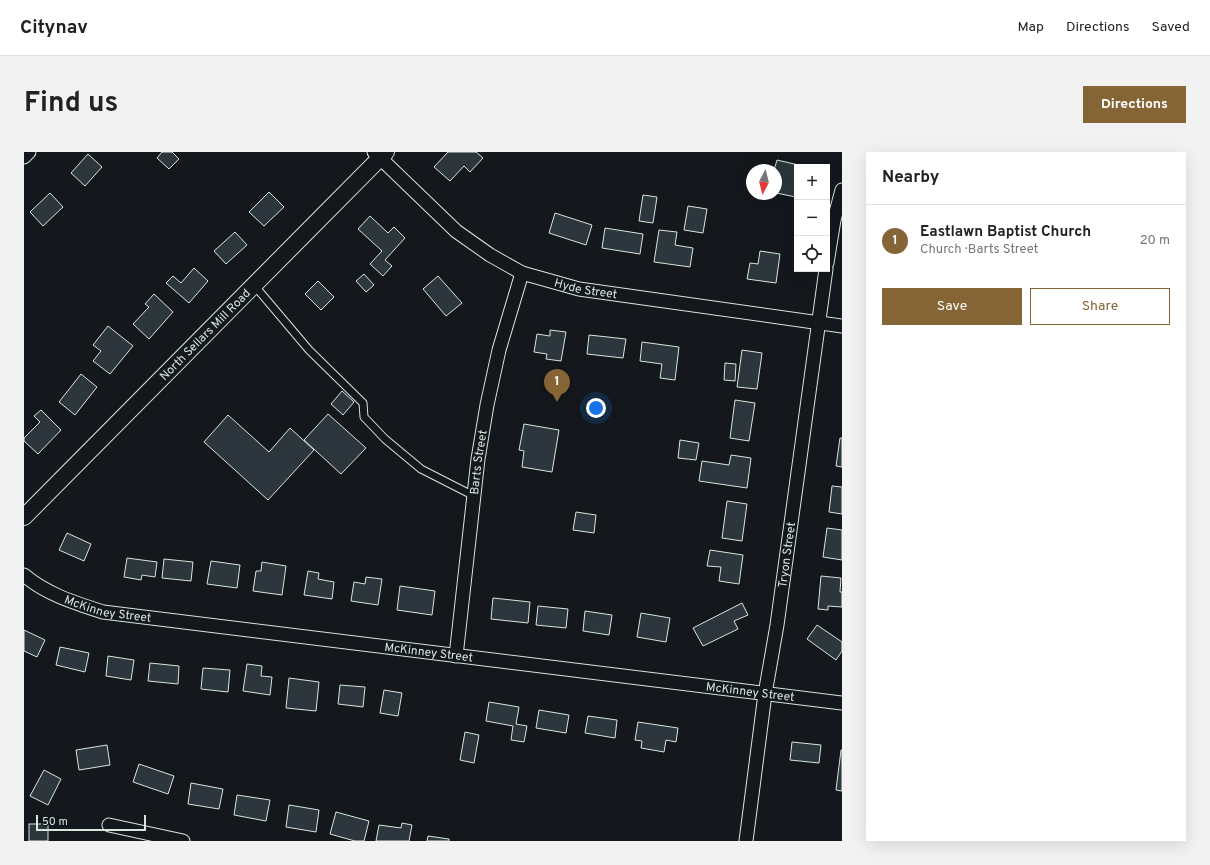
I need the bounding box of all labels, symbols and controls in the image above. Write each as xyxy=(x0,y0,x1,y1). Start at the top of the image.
text: Citynav xyxy=(20,16,88,40)
text: Map xyxy=(1018,19,1044,36)
text: Directions xyxy=(1066,19,1130,36)
text: Saved xyxy=(1152,19,1190,36)
text: Find us xyxy=(24,86,118,122)
button: Directions xyxy=(1083,86,1186,123)
north arrow xyxy=(746,164,782,200)
map controls xyxy=(794,164,830,272)
button: + xyxy=(794,164,830,200)
text: Nearby xyxy=(882,167,939,189)
button: − xyxy=(794,200,830,236)
text: Eastlawn Baptist Church xyxy=(920,223,1091,242)
text: 1 xyxy=(892,233,898,249)
text: 20 m xyxy=(1140,233,1170,249)
button: locate xyxy=(794,236,830,272)
text: Church · Barts Street xyxy=(920,242,1038,258)
street label: Hyde Street xyxy=(552,275,618,303)
street label: North Sellars Mill Road xyxy=(157,286,255,384)
button: Save xyxy=(882,288,1022,325)
button: Share xyxy=(1030,288,1170,325)
pin: 1 xyxy=(544,369,570,402)
your location xyxy=(586,398,606,418)
street label: Barts Street xyxy=(467,429,492,496)
street label: Tryon Street xyxy=(775,521,800,589)
street label: McKinney Street xyxy=(62,592,152,627)
street label: McKinney Street xyxy=(383,640,474,666)
street label: McKinney Street xyxy=(705,679,795,706)
scale bar xyxy=(36,813,146,832)
text: 50 m xyxy=(42,815,68,829)

